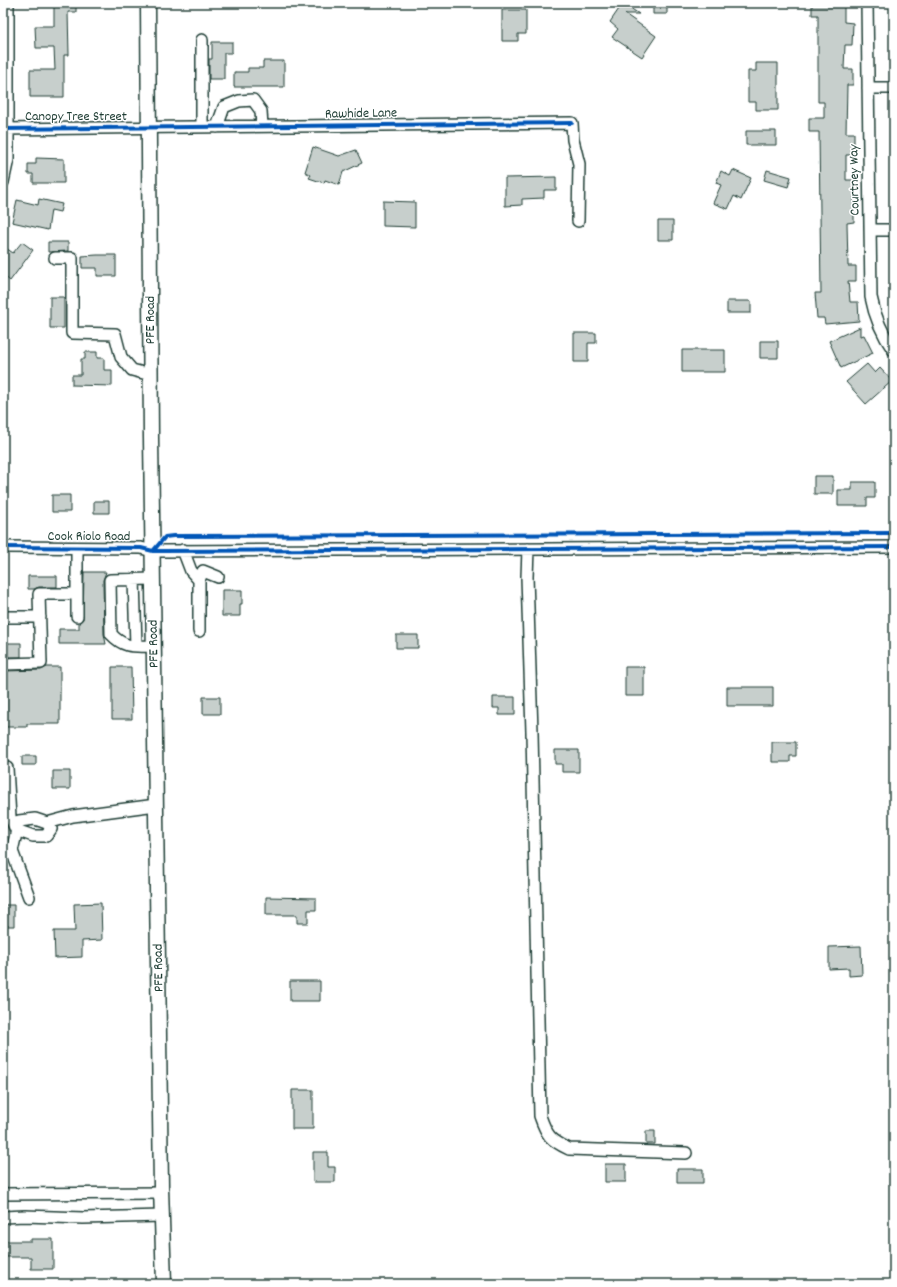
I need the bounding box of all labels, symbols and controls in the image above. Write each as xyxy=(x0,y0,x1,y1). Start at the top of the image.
street label: Rawhide Lane xyxy=(325,103,397,125)
street label: Canopy Tree Street xyxy=(25,107,127,127)
street label: Courtney Way xyxy=(844,144,866,216)
street label: PFE Road xyxy=(141,296,161,344)
street label: Cook Riolo Road xyxy=(48,527,130,547)
street label: PFE Road xyxy=(144,620,164,668)
street label: PFE Road xyxy=(149,944,169,992)

